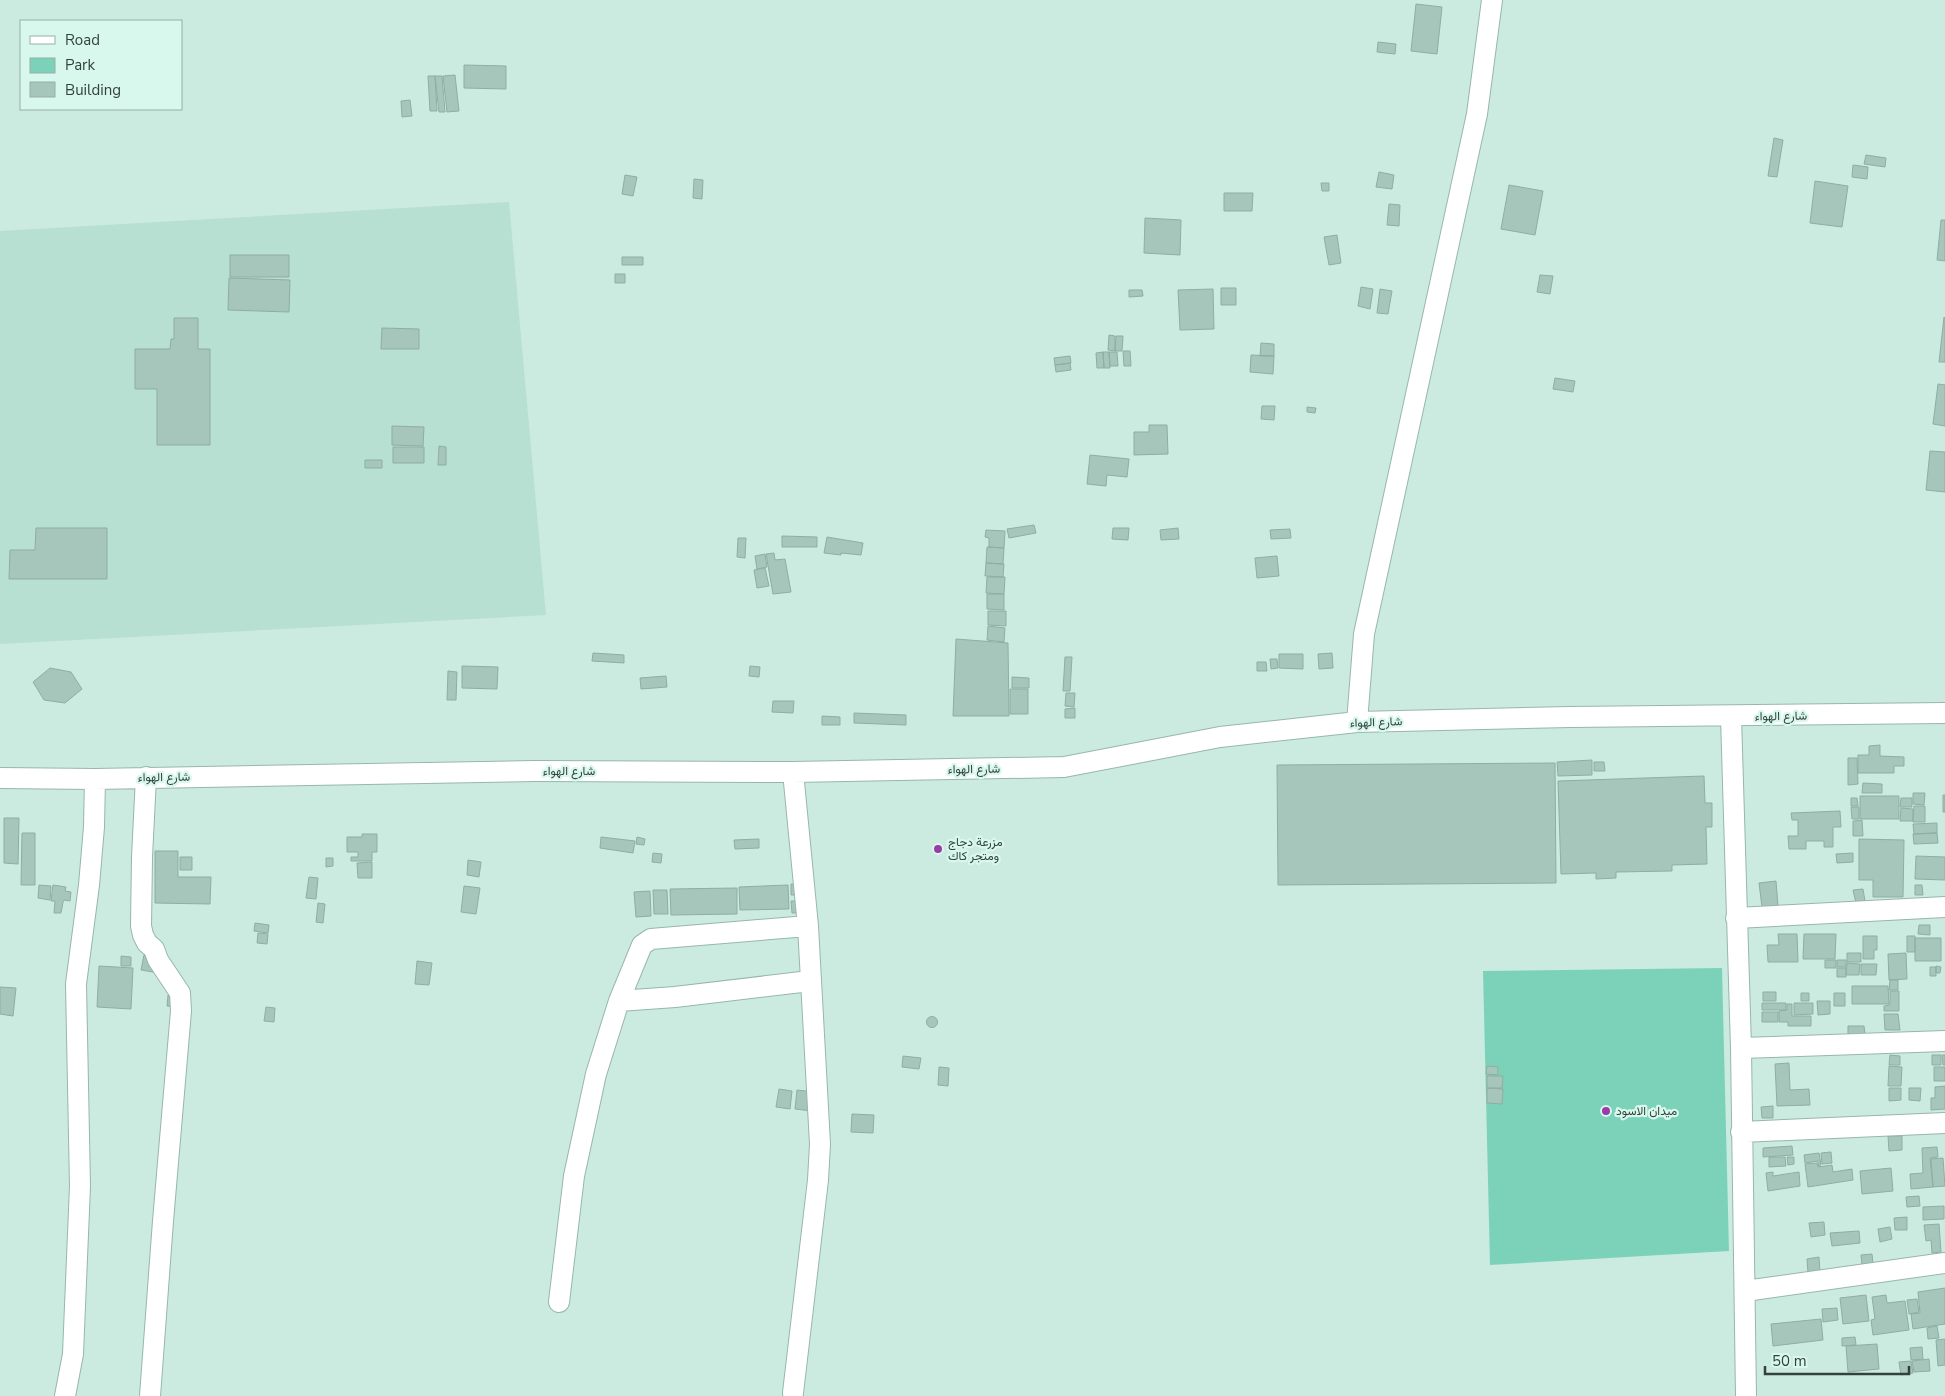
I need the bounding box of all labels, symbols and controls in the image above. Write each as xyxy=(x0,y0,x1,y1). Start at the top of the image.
legend xyxy=(20,20,182,110)
text: Road xyxy=(65,30,100,50)
text: Park xyxy=(65,55,95,75)
text: Building xyxy=(65,80,121,100)
street label: شارع الهواء xyxy=(1755,708,1807,725)
street label: شارع الهواء xyxy=(1350,713,1403,732)
street label: شارع الهواء xyxy=(948,761,1000,778)
street label: شارع الهواء xyxy=(543,763,595,780)
street label: شارع الهواء xyxy=(138,769,190,786)
place label: مزرعة دجاج ومتجر كاك xyxy=(948,834,1003,864)
marker: مزرعة دجاج ومتجر كاك xyxy=(932,843,944,855)
place label: ميدان الاسود xyxy=(1616,1103,1677,1119)
marker: ميدان الاسود xyxy=(1600,1105,1612,1117)
scale bar xyxy=(1765,1344,1909,1376)
text: 50 m xyxy=(1772,1351,1807,1371)

